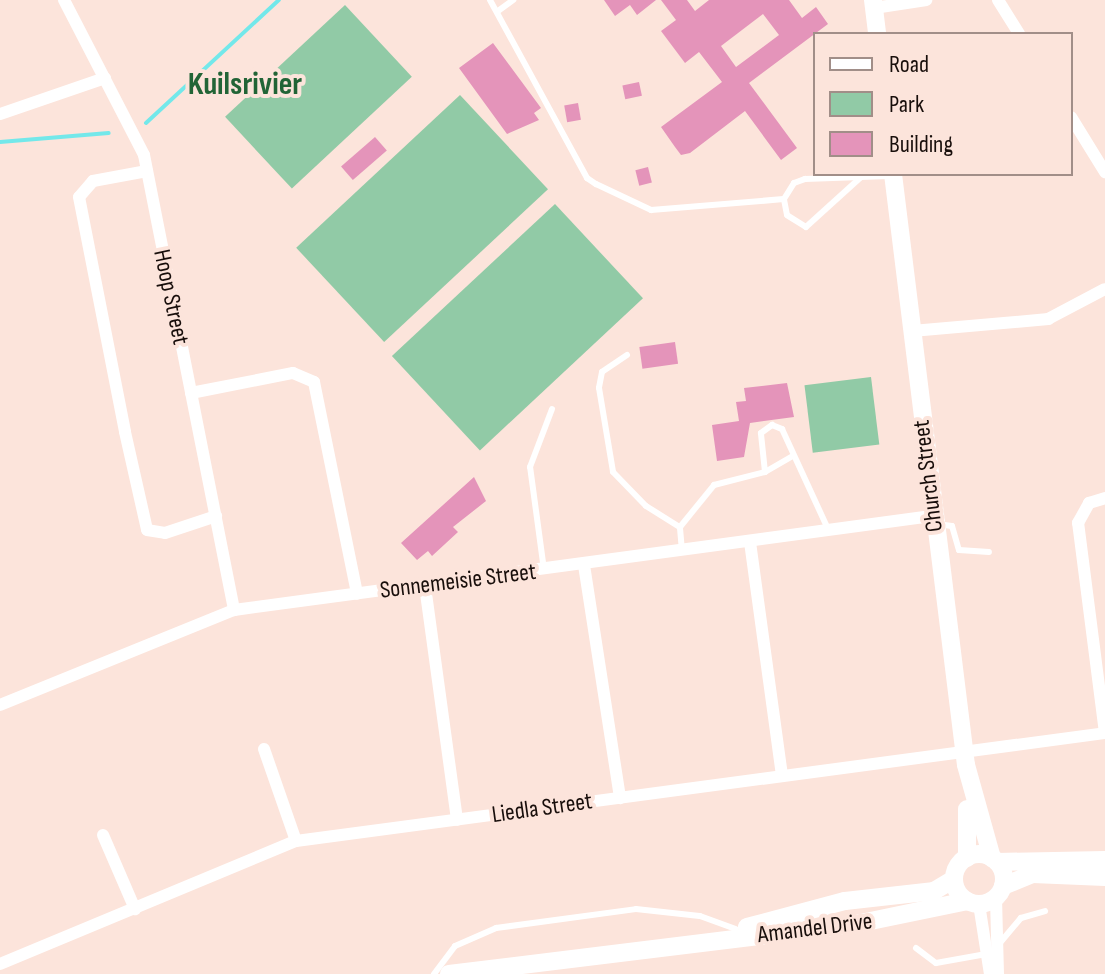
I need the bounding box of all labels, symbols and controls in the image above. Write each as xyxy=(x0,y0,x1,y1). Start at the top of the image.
legend xyxy=(813,32,1073,176)
text: Road xyxy=(889,50,929,79)
district label: Kuilsrivier xyxy=(188,66,302,104)
text: Park xyxy=(889,90,924,119)
text: Building xyxy=(889,130,953,159)
street label: Hoop Street xyxy=(147,247,195,347)
street label: Church Street xyxy=(907,418,949,534)
street label: Sonnemeisie Street xyxy=(378,557,538,605)
street label: Liedla Street xyxy=(490,787,594,829)
street label: Amandel Drive xyxy=(756,907,874,949)

